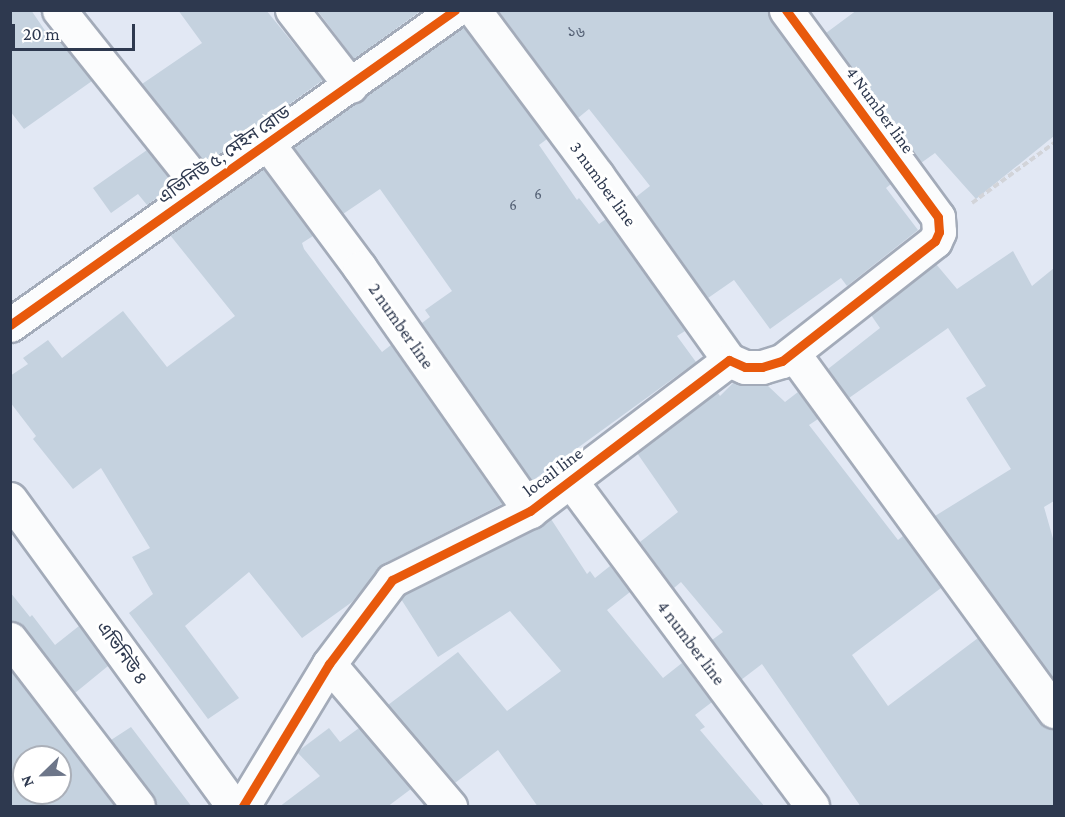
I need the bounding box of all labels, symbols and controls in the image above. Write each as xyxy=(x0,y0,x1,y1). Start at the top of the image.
scale bar xyxy=(15,12,138,50)
text: 20 m xyxy=(23,24,60,44)
house number: ১৬ xyxy=(567,24,585,42)
street label: 4 Number line xyxy=(841,62,919,158)
street label: এভিনিউ ৫, মেইন রোড xyxy=(154,101,294,209)
street label: 3 number line xyxy=(565,137,641,231)
house number: 6 xyxy=(534,186,542,204)
house number: 6 xyxy=(509,197,517,215)
street label: 2 number line xyxy=(364,279,438,373)
street label: locail line xyxy=(519,443,587,501)
street label: 4 number line xyxy=(652,596,730,690)
street label: এভিনিউ ৪ xyxy=(92,617,152,689)
north arrow xyxy=(12,745,72,805)
text: N xyxy=(17,773,37,790)

